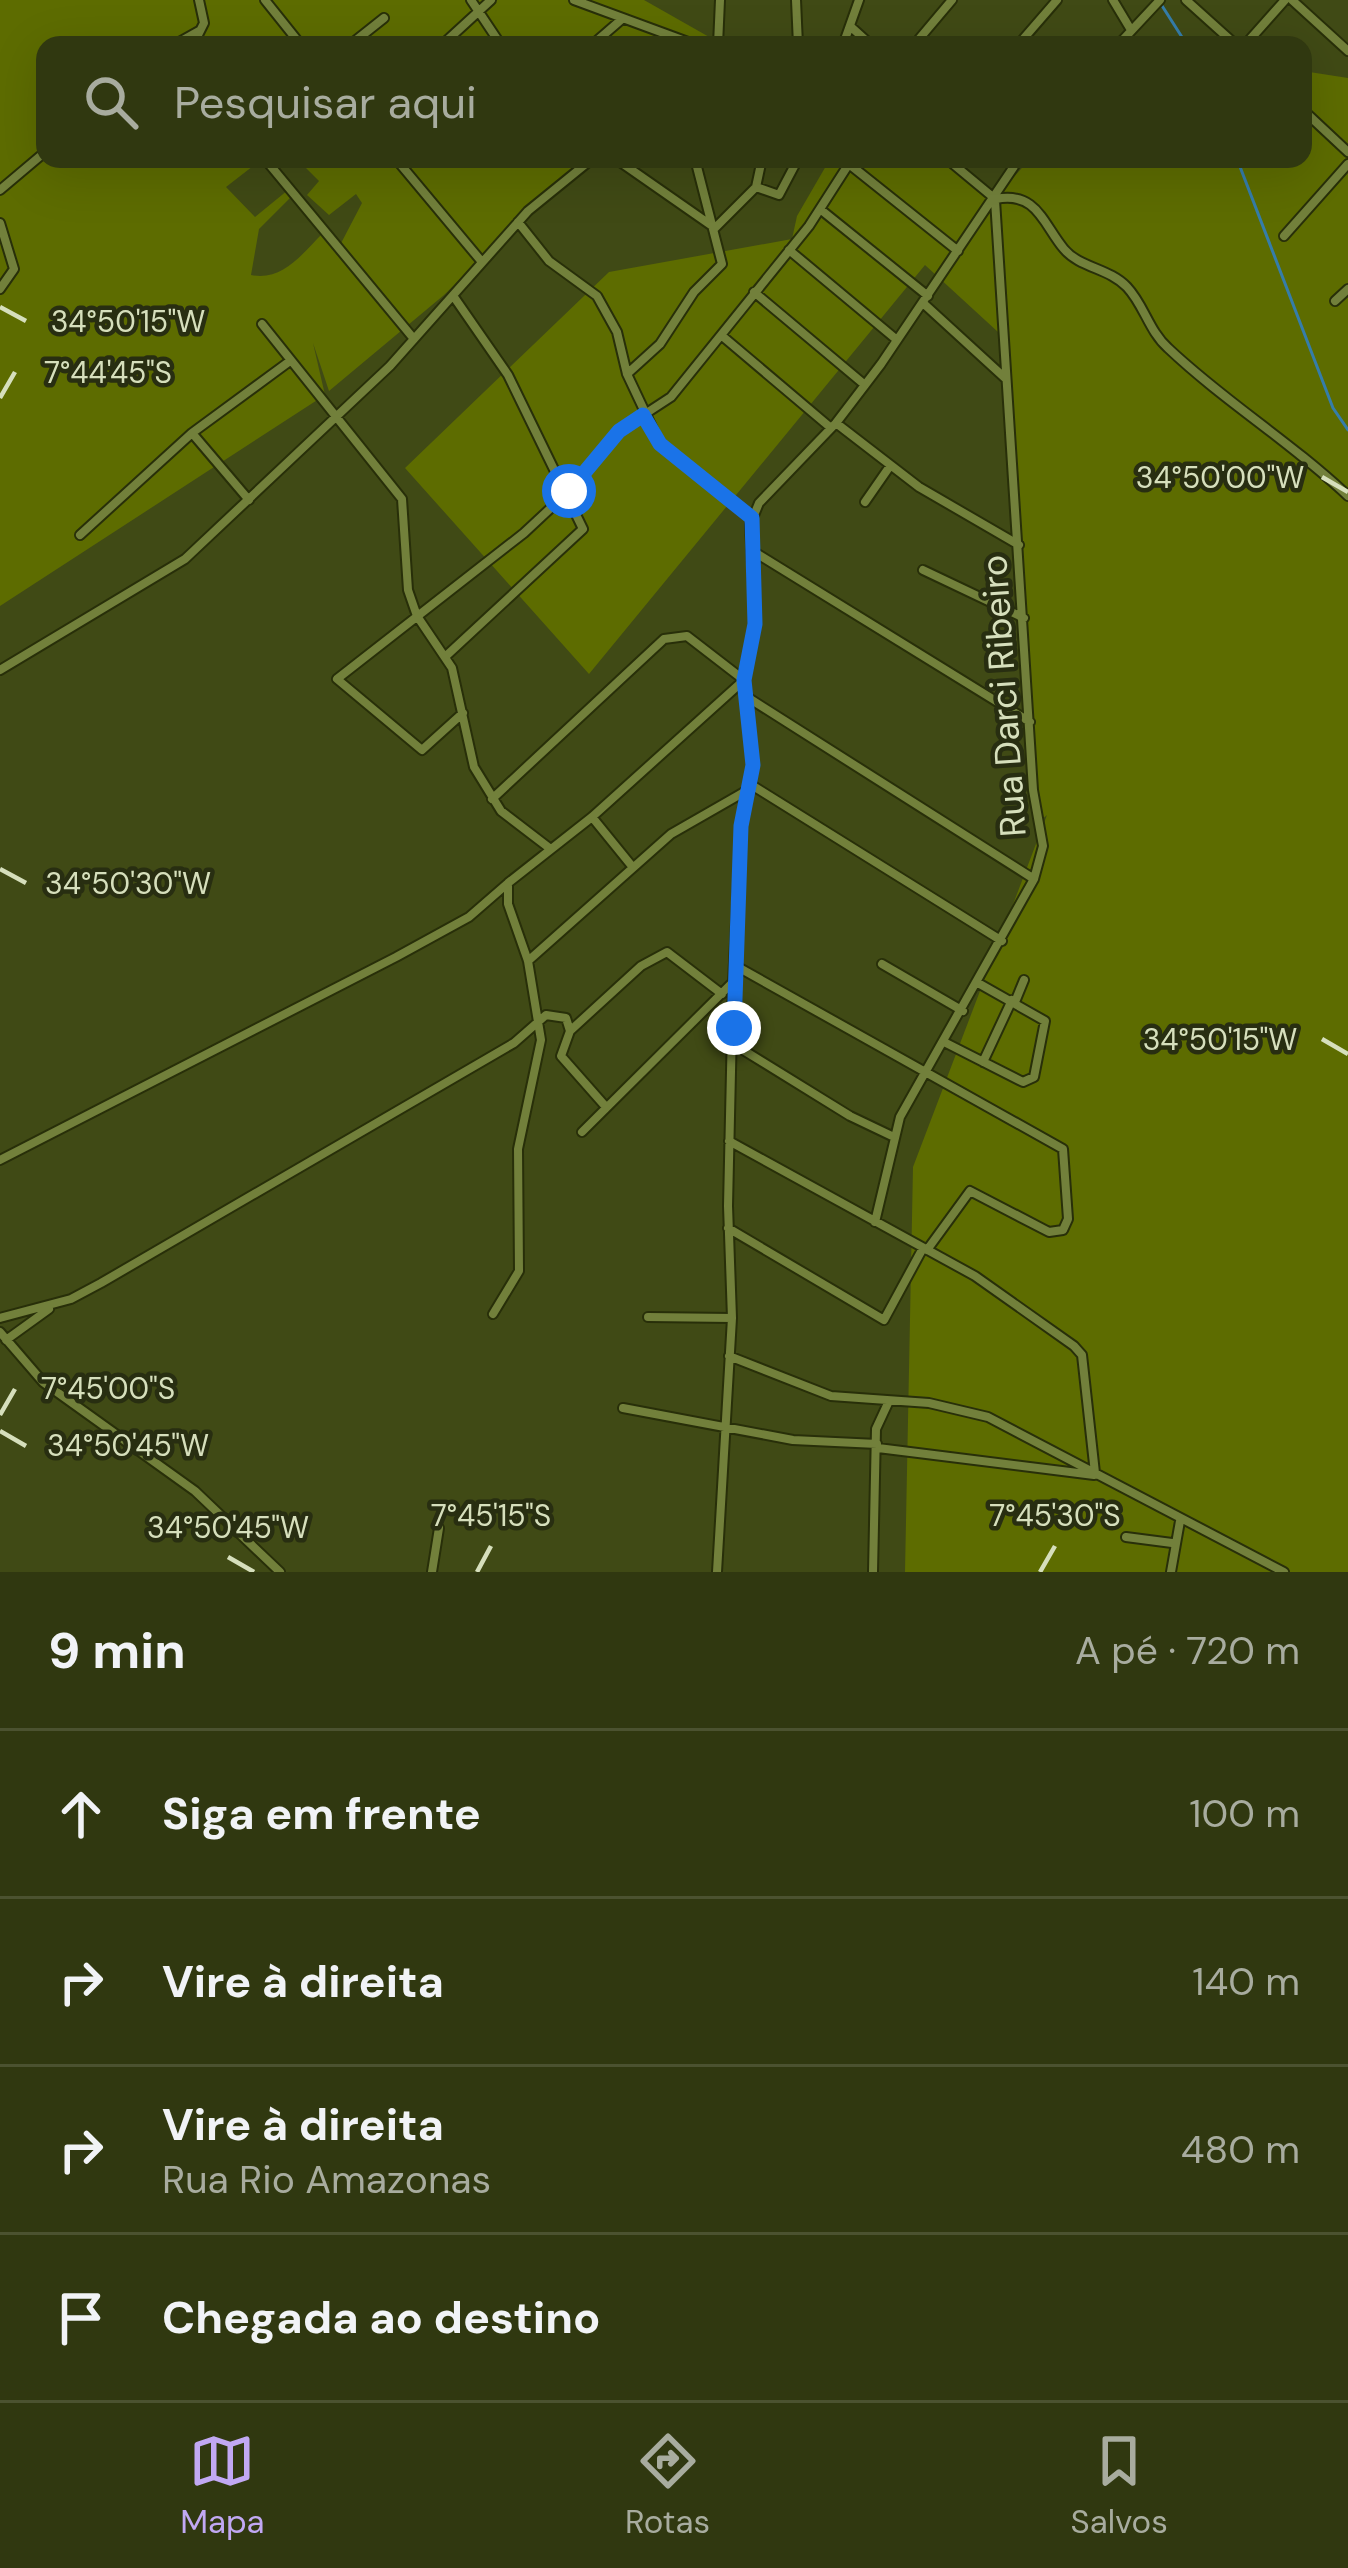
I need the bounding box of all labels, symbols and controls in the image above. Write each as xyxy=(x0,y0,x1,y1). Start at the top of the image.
search box xyxy=(36,36,1312,168)
icon: search xyxy=(78,69,144,135)
text: Pesquisar aqui xyxy=(174,73,477,132)
text: 34°50'15"W xyxy=(51,302,205,341)
text: 7°44'45"S xyxy=(44,353,172,392)
text: 34°50'00"W xyxy=(1136,458,1304,497)
route start xyxy=(542,464,596,518)
street label: Rua Darci Ribeiro xyxy=(970,553,1037,839)
text: 34°50'30"W xyxy=(45,864,211,903)
route end xyxy=(707,1001,761,1055)
text: 34°50'15"W xyxy=(1143,1020,1297,1059)
text: 7°45'00"S xyxy=(41,1369,175,1408)
text: 34°50'45"W xyxy=(47,1426,209,1465)
text: 7°45'15"S xyxy=(431,1496,551,1535)
text: 7°45'30"S xyxy=(989,1496,1121,1535)
text: 34°50'45"W xyxy=(147,1508,309,1547)
text: 9 min xyxy=(48,1617,186,1684)
text: A pé · 720 m xyxy=(1075,1625,1300,1676)
icon: ahead xyxy=(48,1781,114,1847)
text: Siga em frente xyxy=(162,1784,481,1843)
text: 100 m xyxy=(1189,1788,1300,1839)
icon: right xyxy=(48,1949,114,2015)
text: Vire à direita xyxy=(162,1952,444,2011)
text: 140 m xyxy=(1192,1956,1300,2007)
text: Vire à direita xyxy=(162,2095,444,2154)
icon: right xyxy=(48,2117,114,2183)
text: 480 m xyxy=(1181,2124,1300,2175)
text: Rua Rio Amazonas xyxy=(162,2154,491,2205)
icon: arrive xyxy=(48,2285,114,2351)
text: Chegada ao destino xyxy=(162,2288,600,2347)
tab: Mapa xyxy=(180,2428,265,2543)
tab: Rotas xyxy=(625,2428,710,2543)
tab: Salvos xyxy=(1071,2428,1168,2543)

